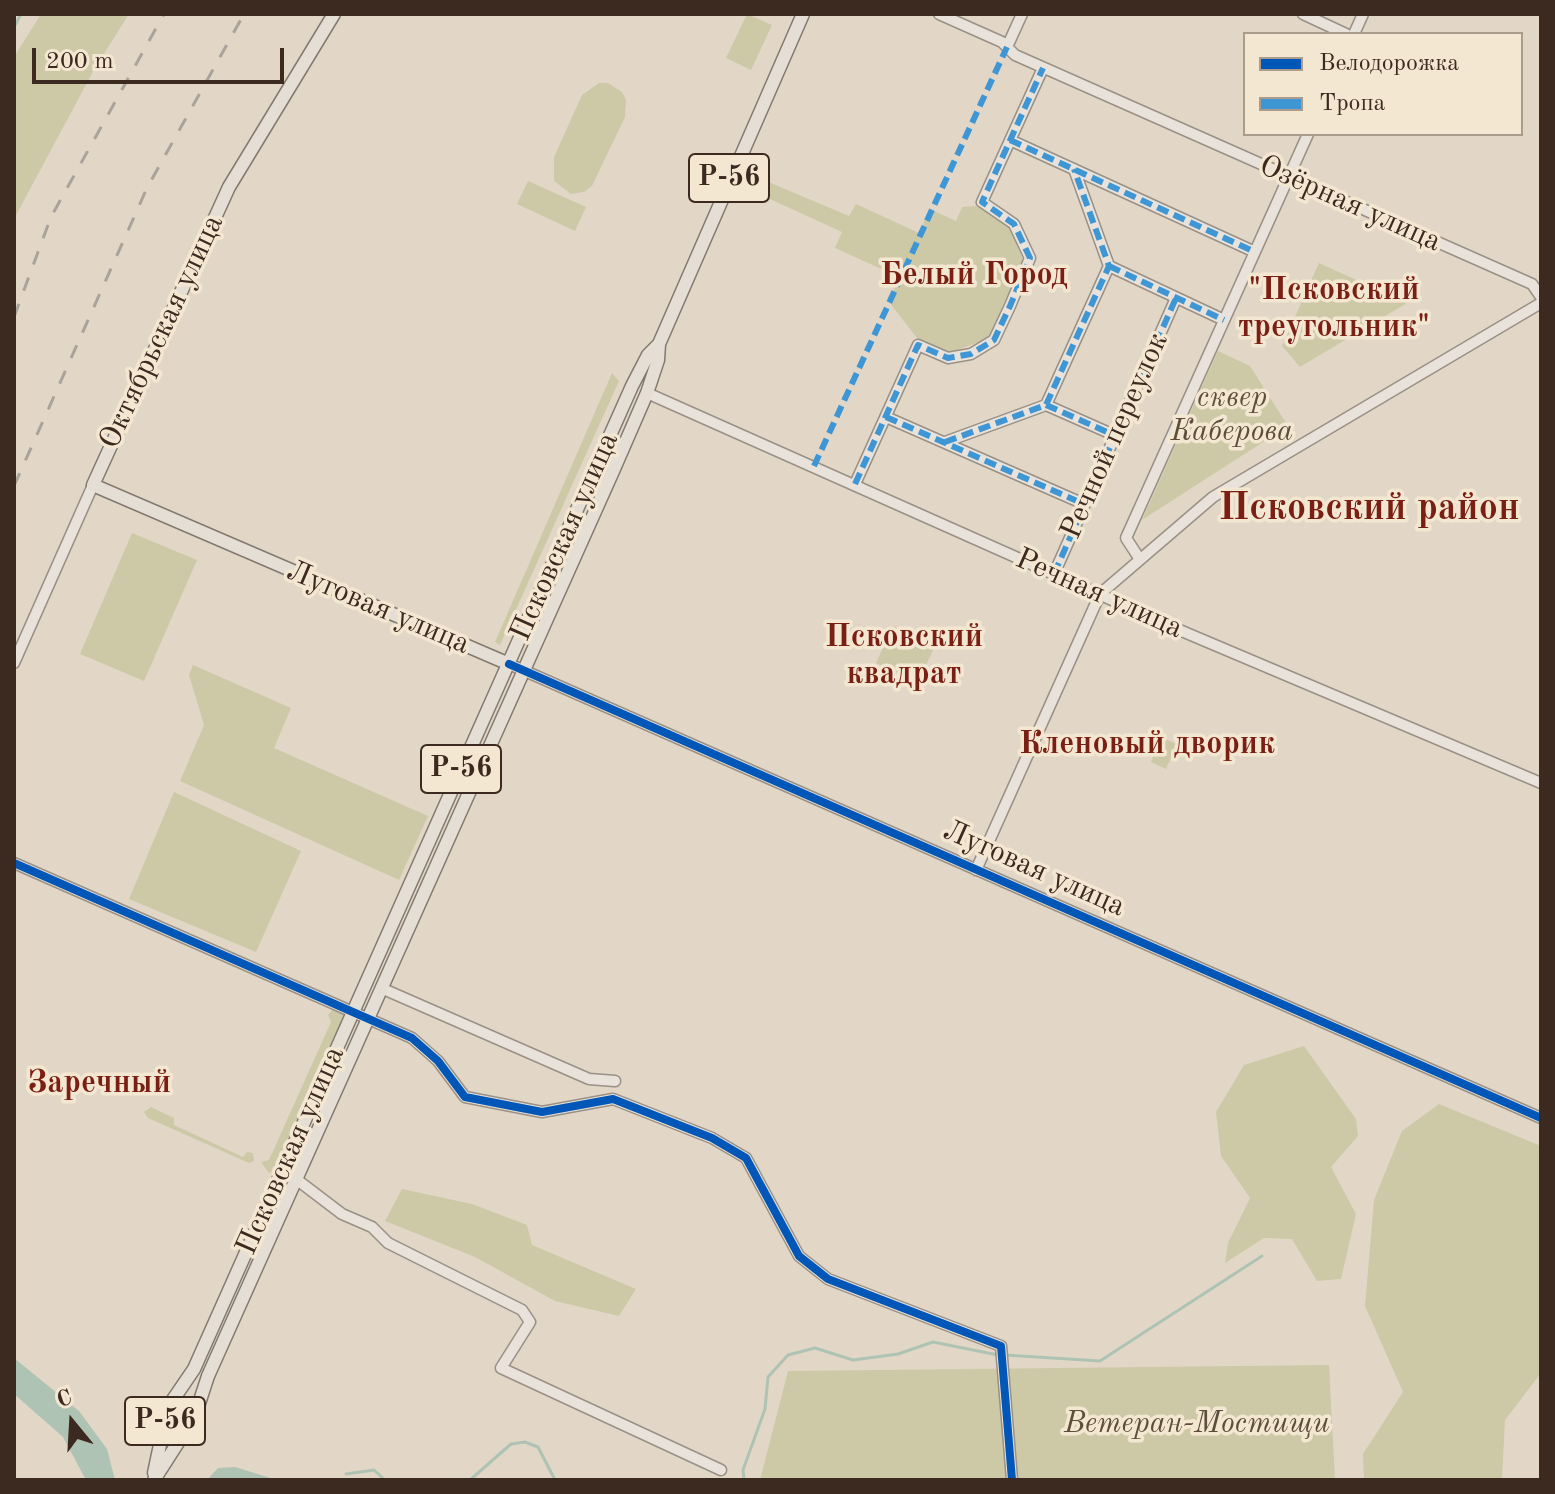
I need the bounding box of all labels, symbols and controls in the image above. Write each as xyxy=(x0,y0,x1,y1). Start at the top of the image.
scale bar xyxy=(36,32,288,82)
legend xyxy=(1243,32,1523,136)
text: 200 m xyxy=(46,50,114,74)
text: Велодорожка xyxy=(1319,52,1459,76)
text: Тропа xyxy=(1319,92,1385,116)
street label: Озёрная улица xyxy=(1253,148,1447,260)
road number: Р-56 xyxy=(689,154,769,202)
street label: Октябрьская улица xyxy=(92,209,232,455)
district label: Белый Город xyxy=(880,257,1068,295)
district label: "Псковский треугольник" xyxy=(1238,272,1430,347)
street label: Речной переулок xyxy=(1053,327,1177,545)
park label: сквер Каберова xyxy=(1171,380,1293,450)
street label: Псковская улица xyxy=(503,427,627,647)
district label: Псковский район xyxy=(1218,486,1520,532)
street label: Речная улица xyxy=(1010,541,1188,647)
street label: Луговая улица xyxy=(281,553,475,663)
district label: Псковский квадрат xyxy=(825,619,983,694)
district label: Кленовый дворик xyxy=(1019,726,1275,764)
road number: Р-56 xyxy=(421,745,501,793)
street label: Луговая улица xyxy=(937,813,1131,925)
street label: Псковская улица xyxy=(229,1041,353,1261)
district label: Заречный xyxy=(27,1065,171,1103)
north arrow xyxy=(32,1382,112,1462)
text: С xyxy=(54,1386,75,1412)
road number: Р-56 xyxy=(125,1397,205,1445)
park label: Ветеран-Мостищи xyxy=(1064,1406,1330,1442)

